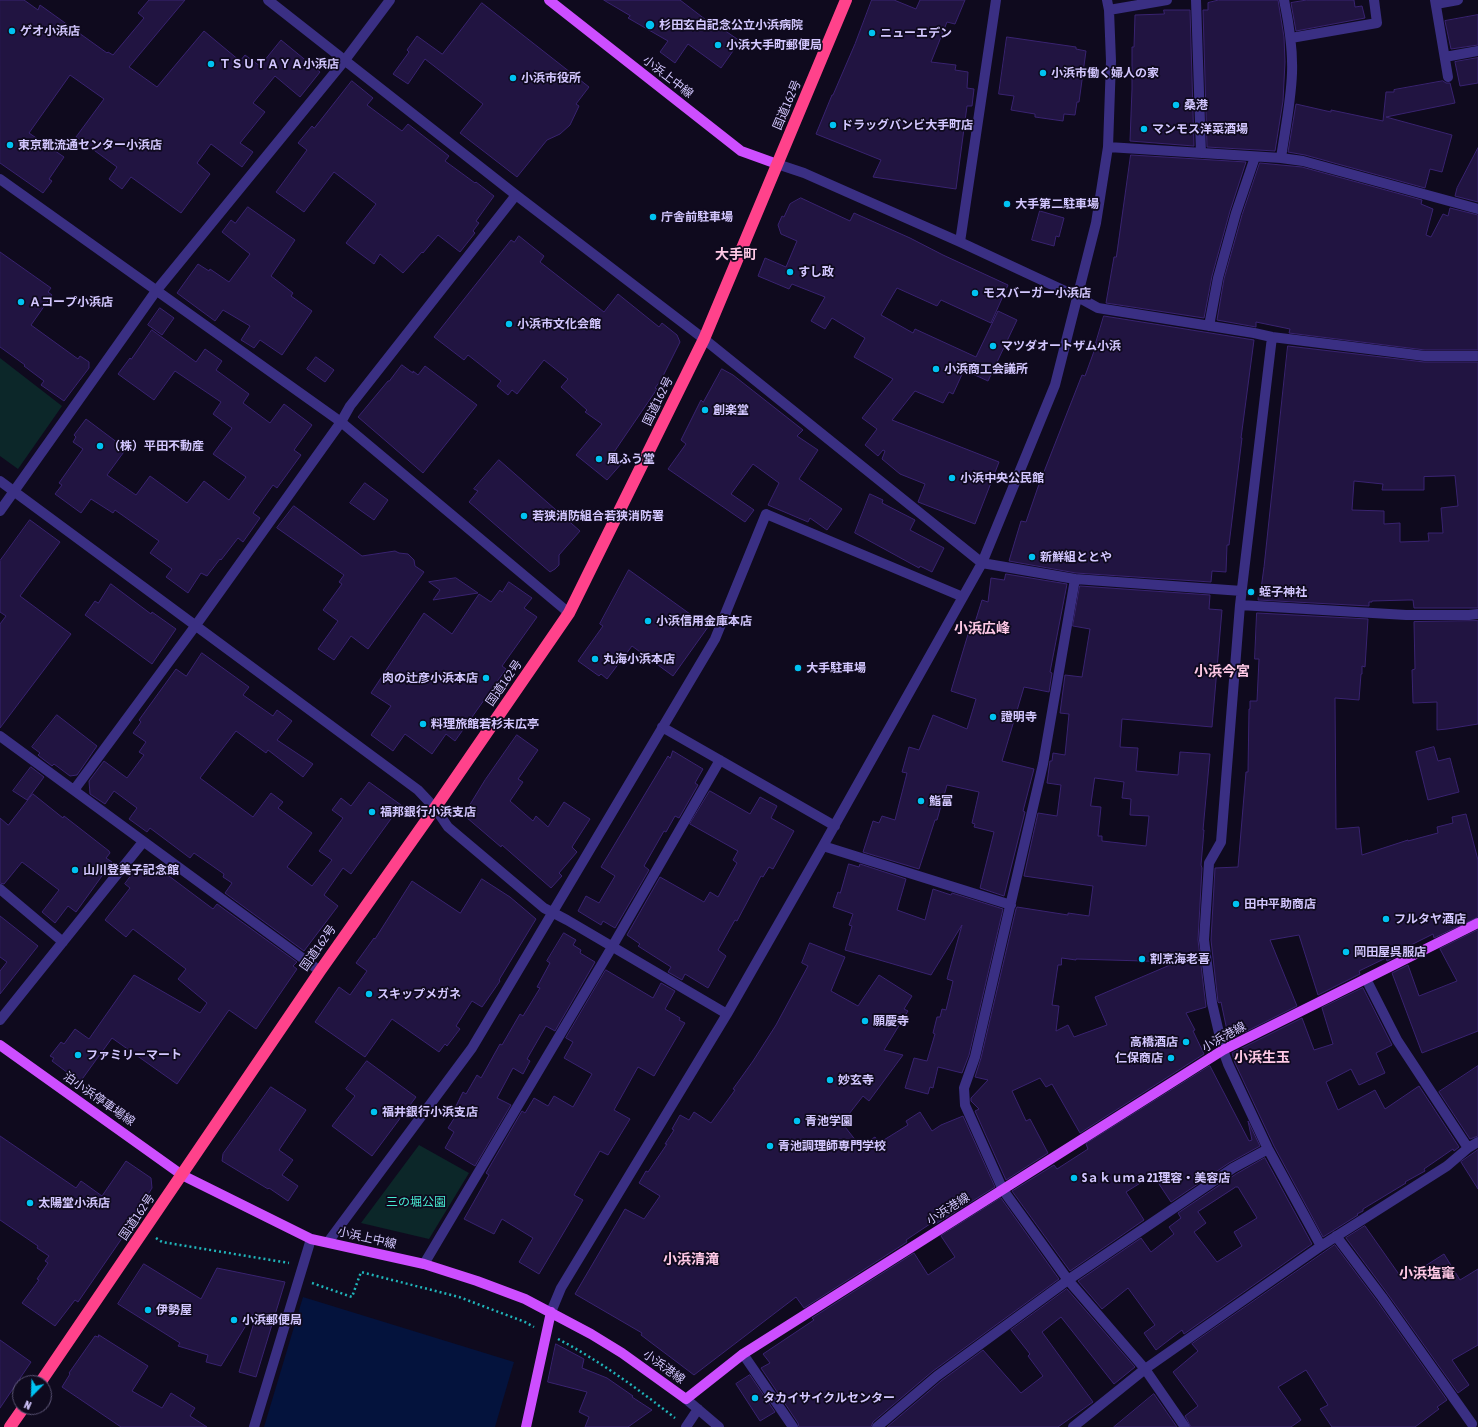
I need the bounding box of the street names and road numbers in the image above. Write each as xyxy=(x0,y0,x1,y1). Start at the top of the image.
street label: 小浜上中線 xyxy=(640,53,696,101)
street label: 国道162号 xyxy=(770,78,804,132)
street label: 国道162号 xyxy=(640,374,676,428)
street label: 国道162号 xyxy=(483,657,525,709)
street label: 国道162号 xyxy=(297,922,339,974)
street label: 小浜港線 xyxy=(1200,1019,1248,1055)
street label: 泊小浜停車場線 xyxy=(60,1069,138,1129)
street label: 小浜港線 xyxy=(924,1190,972,1228)
street label: 国道162号 xyxy=(116,1191,158,1243)
street label: 小浜上中線 xyxy=(336,1224,398,1252)
street label: 小浜港線 xyxy=(640,1347,688,1387)

